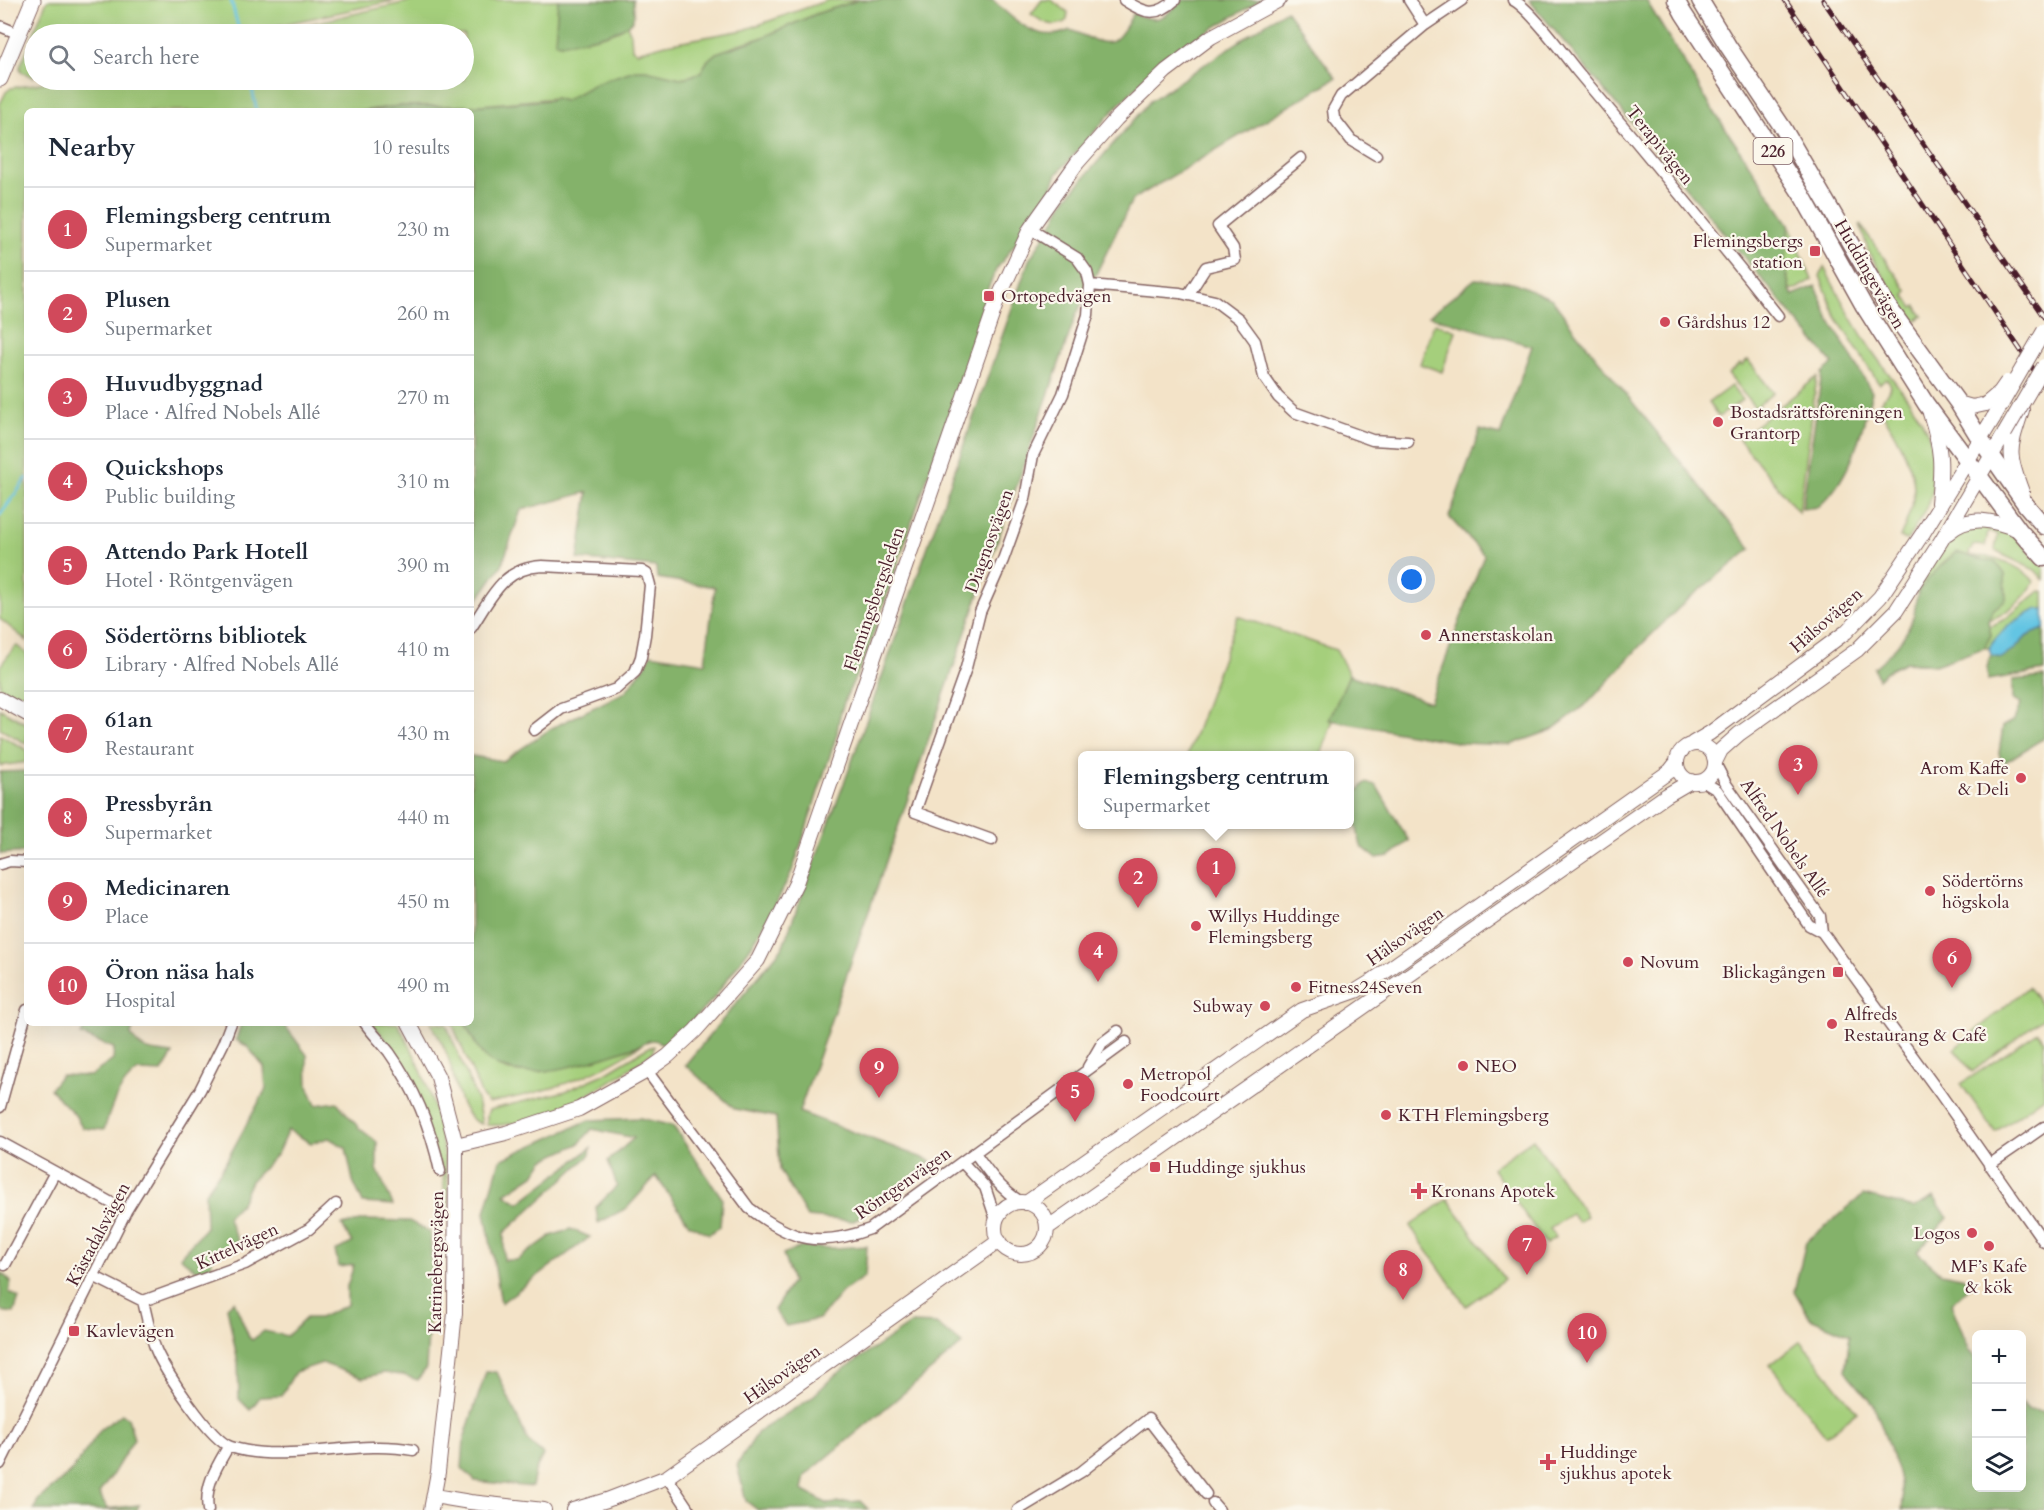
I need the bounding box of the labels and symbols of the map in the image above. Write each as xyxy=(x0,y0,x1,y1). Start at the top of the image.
street label: Terapivägen xyxy=(1620,100,1700,191)
road number: 226 xyxy=(1754,138,1792,164)
street label: Huddingevägen xyxy=(1828,215,1912,334)
place label: Flemingsbergs station xyxy=(1693,229,1804,275)
marker: Flemingsbergs station xyxy=(1808,244,1822,258)
place label: Ortopedvägen xyxy=(1001,284,1112,309)
marker: Ortopedvägen xyxy=(982,289,996,303)
place label: Gårdshus 12 xyxy=(1677,310,1770,335)
marker: Gårdshus 12 xyxy=(1658,315,1672,329)
place label: Bostadsrättsföreningen Grantorp xyxy=(1730,400,1904,446)
marker: Bostadsrättsföreningen Grantorp xyxy=(1711,415,1725,429)
street label: Diagnosvägen xyxy=(959,485,1020,597)
street label: Flemingsbergsleden xyxy=(838,523,911,675)
your location xyxy=(1397,565,1426,594)
street label: Hälsovägen xyxy=(1785,581,1869,659)
place label: Annerstaskolan xyxy=(1438,623,1554,648)
marker: Annerstaskolan xyxy=(1419,628,1433,642)
pin: 3 xyxy=(1778,746,1818,795)
place label: Arom Kaffe & Deli xyxy=(1920,756,2009,802)
marker: Arom Kaffe & Deli xyxy=(2014,771,2028,785)
street label: Alfred Nobels Allé xyxy=(1734,774,1835,903)
pin: 1 xyxy=(1196,848,1236,898)
pin: 2 xyxy=(1118,858,1158,908)
place label: Södertörns högskola xyxy=(1942,869,2023,915)
marker: Södertörns högskola xyxy=(1923,884,1937,898)
street label: Hälsovägen xyxy=(1362,900,1449,972)
place label: Willys Huddinge Flemingsberg xyxy=(1207,904,1340,950)
marker: Willys Huddinge Flemingsberg xyxy=(1189,919,1203,933)
pin: 4 xyxy=(1078,932,1118,982)
pin: 6 xyxy=(1932,938,1972,988)
place label: Novum xyxy=(1640,950,1700,975)
marker: Novum xyxy=(1621,955,1635,969)
place label: Blickagången xyxy=(1722,960,1827,985)
marker: Blickagången xyxy=(1831,965,1845,979)
place label: Fitness24Seven xyxy=(1308,975,1423,1000)
marker: Fitness24Seven xyxy=(1289,980,1303,994)
place label: Subway xyxy=(1193,994,1253,1019)
marker: Subway xyxy=(1258,999,1272,1013)
place label: Alfreds Restaurang & Café xyxy=(1844,1002,1987,1048)
marker: Alfreds Restaurang & Café xyxy=(1825,1017,1839,1031)
pin: 9 xyxy=(860,1048,898,1098)
place label: NEO xyxy=(1475,1054,1517,1079)
marker: NEO xyxy=(1456,1059,1470,1073)
place label: Metropol Foodcourt xyxy=(1140,1062,1220,1108)
pin: 5 xyxy=(1056,1072,1094,1122)
marker: Metropol Foodcourt xyxy=(1121,1077,1135,1091)
place label: KTH Flemingsberg xyxy=(1398,1103,1550,1128)
marker: KTH Flemingsberg xyxy=(1379,1108,1393,1122)
street label: Röntgenvägen xyxy=(850,1141,957,1226)
place label: Huddinge sjukhus xyxy=(1167,1155,1306,1180)
marker: Huddinge sjukhus xyxy=(1148,1160,1162,1174)
street label: Kästadalsvägen xyxy=(61,1177,137,1291)
place label: Kronans Apotek xyxy=(1431,1179,1556,1204)
marker: Kronans Apotek xyxy=(1412,1184,1426,1198)
street label: Katrinebergsvägen xyxy=(423,1190,450,1334)
street label: Kittelvägen xyxy=(192,1216,283,1276)
place label: Logos xyxy=(1914,1221,1960,1246)
pin: 7 xyxy=(1508,1226,1546,1275)
marker: Logos xyxy=(1965,1226,1979,1240)
marker: MF’s Kafe & kök xyxy=(1982,1239,1996,1253)
pin: 8 xyxy=(1384,1250,1422,1300)
place label: MF’s Kafe & kök xyxy=(1951,1254,2027,1300)
pin: 10 xyxy=(1568,1314,1606,1363)
place label: Kavlevägen xyxy=(86,1319,175,1344)
marker: Kavlevägen xyxy=(67,1324,81,1338)
street label: Hälsovägen xyxy=(739,1338,826,1410)
place label: Huddinge sjukhus apotek xyxy=(1560,1440,1672,1486)
marker: Huddinge sjukhus apotek xyxy=(1541,1455,1555,1469)

